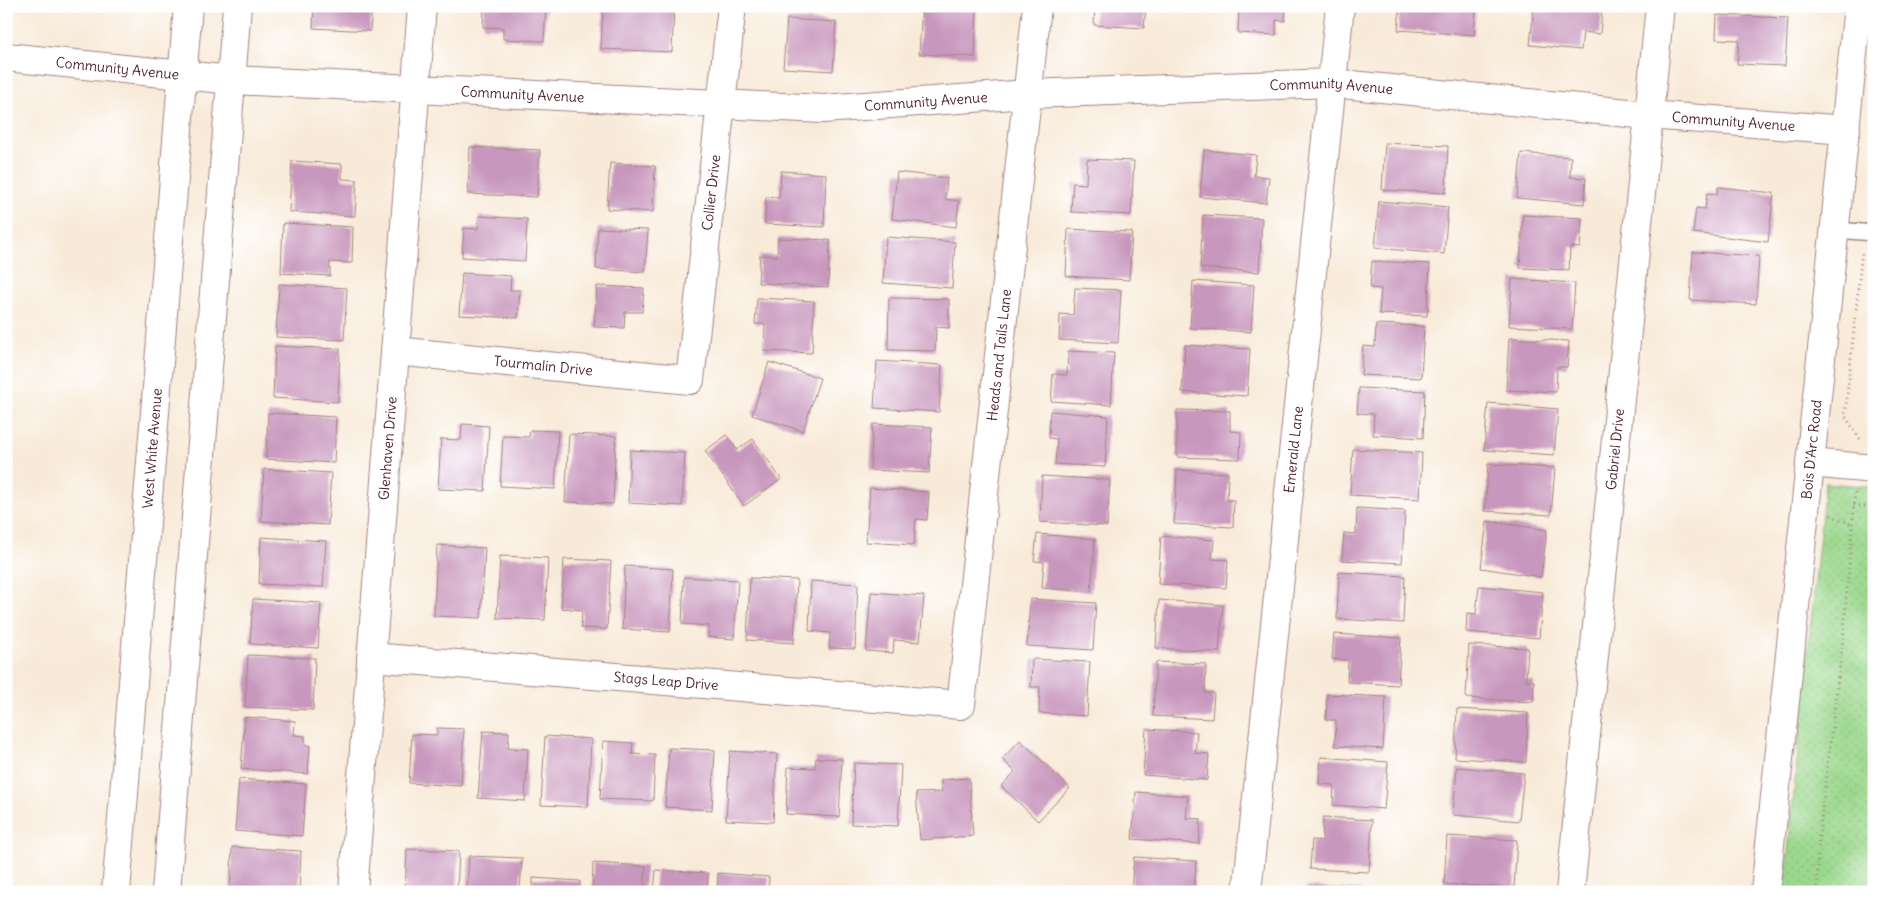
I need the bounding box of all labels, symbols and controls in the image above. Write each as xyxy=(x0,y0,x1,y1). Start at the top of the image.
street label: Community Avenue xyxy=(55,53,180,84)
street label: Community Avenue xyxy=(1269,74,1394,98)
street label: Community Avenue xyxy=(460,82,585,106)
street label: Community Avenue xyxy=(863,88,988,115)
street label: Community Avenue xyxy=(1671,108,1796,135)
street label: Collier Drive xyxy=(698,154,724,231)
street label: Heads and Tails Lane xyxy=(983,288,1015,422)
street label: Tourmalin Drive xyxy=(493,352,594,379)
street label: West White Avenue xyxy=(138,388,166,509)
street label: Glenhaven Drive xyxy=(375,396,401,501)
street label: Bois D'Arc Road xyxy=(1797,399,1826,500)
street label: Emerald Lane xyxy=(1280,405,1307,494)
street label: Gabriel Drive xyxy=(1602,408,1628,491)
street label: Stags Leap Drive xyxy=(613,668,719,694)

